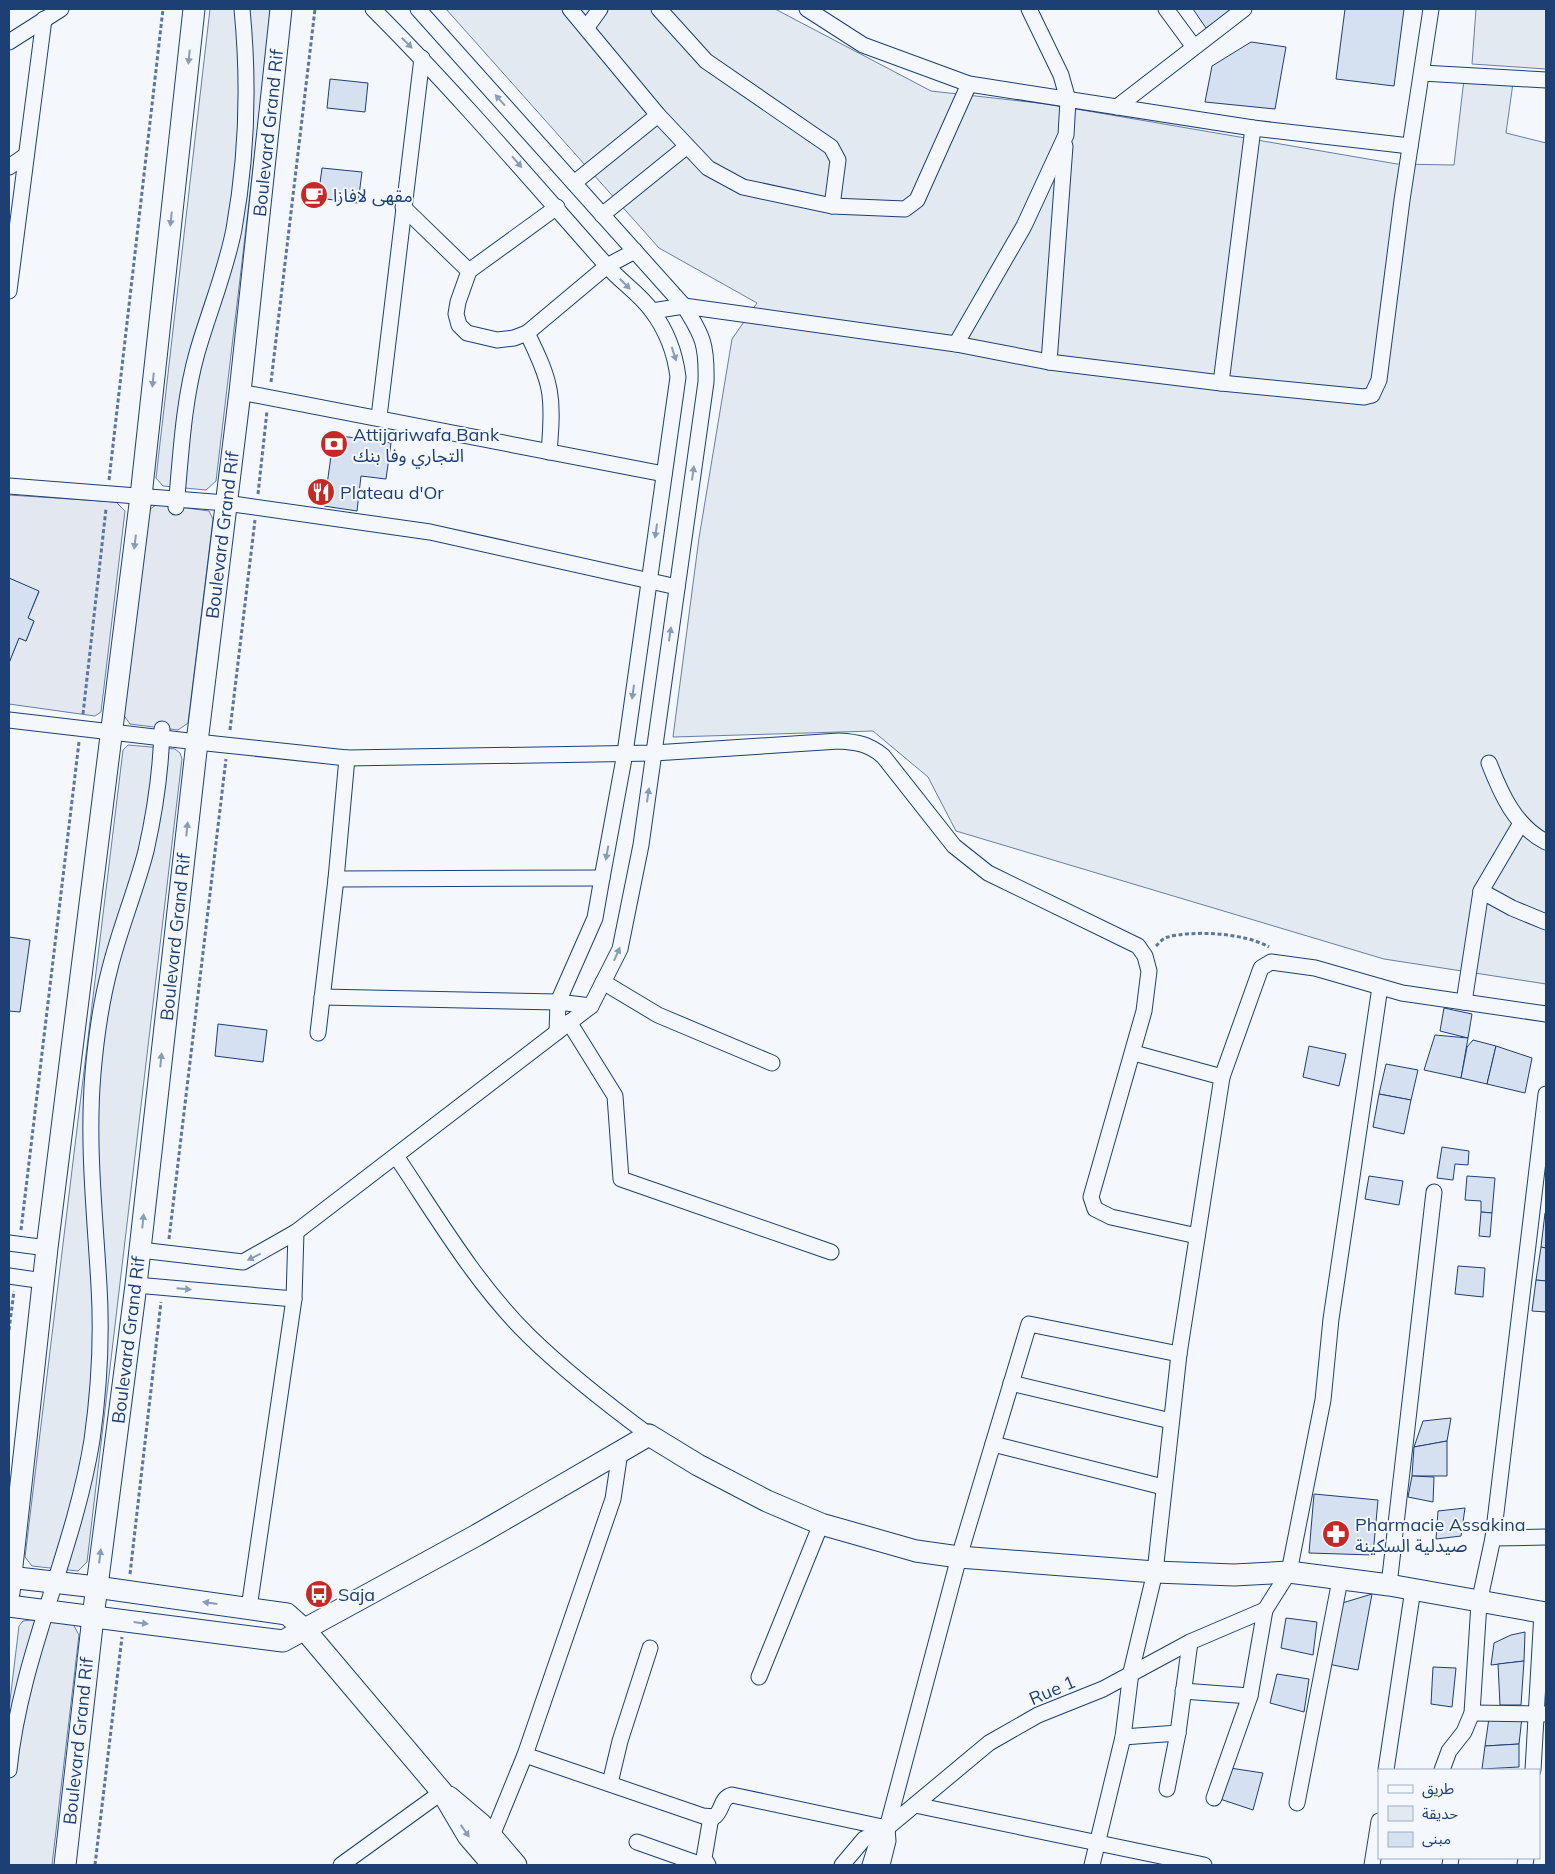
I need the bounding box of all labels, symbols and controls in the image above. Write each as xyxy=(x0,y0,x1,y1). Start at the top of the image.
one-way arrow xyxy=(401,37,413,49)
street label: Boulevard Grand Rif xyxy=(248,47,288,218)
one-way arrow xyxy=(185,50,193,66)
one-way arrow xyxy=(494,93,505,106)
one-way arrow xyxy=(512,156,523,169)
cafe icon: مقهى لافازا xyxy=(299,180,329,210)
place label: مقهى لافازا xyxy=(333,184,413,207)
one-way arrow xyxy=(167,211,175,227)
one-way arrow xyxy=(619,278,631,290)
one-way arrow xyxy=(670,346,678,361)
one-way arrow xyxy=(149,373,157,389)
place label: Attijariwafa Bank التجاري وفا بنك xyxy=(353,423,500,469)
bank icon: Attijariwafa Bank التجاري وفا بنك xyxy=(319,429,349,459)
street label: Boulevard Grand Rif xyxy=(200,449,244,620)
one-way arrow xyxy=(689,464,697,480)
restaurant icon: Plateau d'Or xyxy=(306,477,336,507)
place label: Plateau d'Or xyxy=(340,481,444,504)
one-way arrow xyxy=(652,524,660,540)
one-way arrow xyxy=(131,534,139,550)
one-way arrow xyxy=(667,625,675,641)
one-way arrow xyxy=(629,685,637,701)
one-way arrow xyxy=(644,786,652,802)
one-way arrow xyxy=(183,820,191,836)
one-way arrow xyxy=(602,845,610,861)
street label: Boulevard Grand Rif xyxy=(155,851,195,1022)
one-way arrow xyxy=(614,947,622,961)
one-way arrow xyxy=(157,1051,165,1067)
one-way arrow xyxy=(139,1213,147,1229)
one-way arrow xyxy=(247,1253,261,1261)
street label: Boulevard Grand Rif xyxy=(106,1254,150,1425)
one-way arrow xyxy=(176,1285,192,1293)
place label: Pharmacie Assakina صيدلية السكينة xyxy=(1355,1513,1526,1557)
pharmacy icon: Pharmacie Assakina صيدلية السكينة xyxy=(1321,1519,1351,1549)
one-way arrow xyxy=(97,1548,105,1564)
bus stop icon: Saja xyxy=(304,1579,334,1609)
place label: Saja xyxy=(338,1583,375,1606)
one-way arrow xyxy=(202,1598,218,1606)
one-way arrow xyxy=(133,1619,149,1627)
street label: Boulevard Grand Rif xyxy=(58,1655,98,1826)
street label: Rue 1 xyxy=(1025,1670,1079,1710)
legend xyxy=(1378,1769,1540,1859)
text: طريق xyxy=(1422,1779,1454,1799)
text: حديقة xyxy=(1422,1804,1458,1823)
one-way arrow xyxy=(460,1824,470,1837)
text: مبنى xyxy=(1422,1829,1451,1848)

